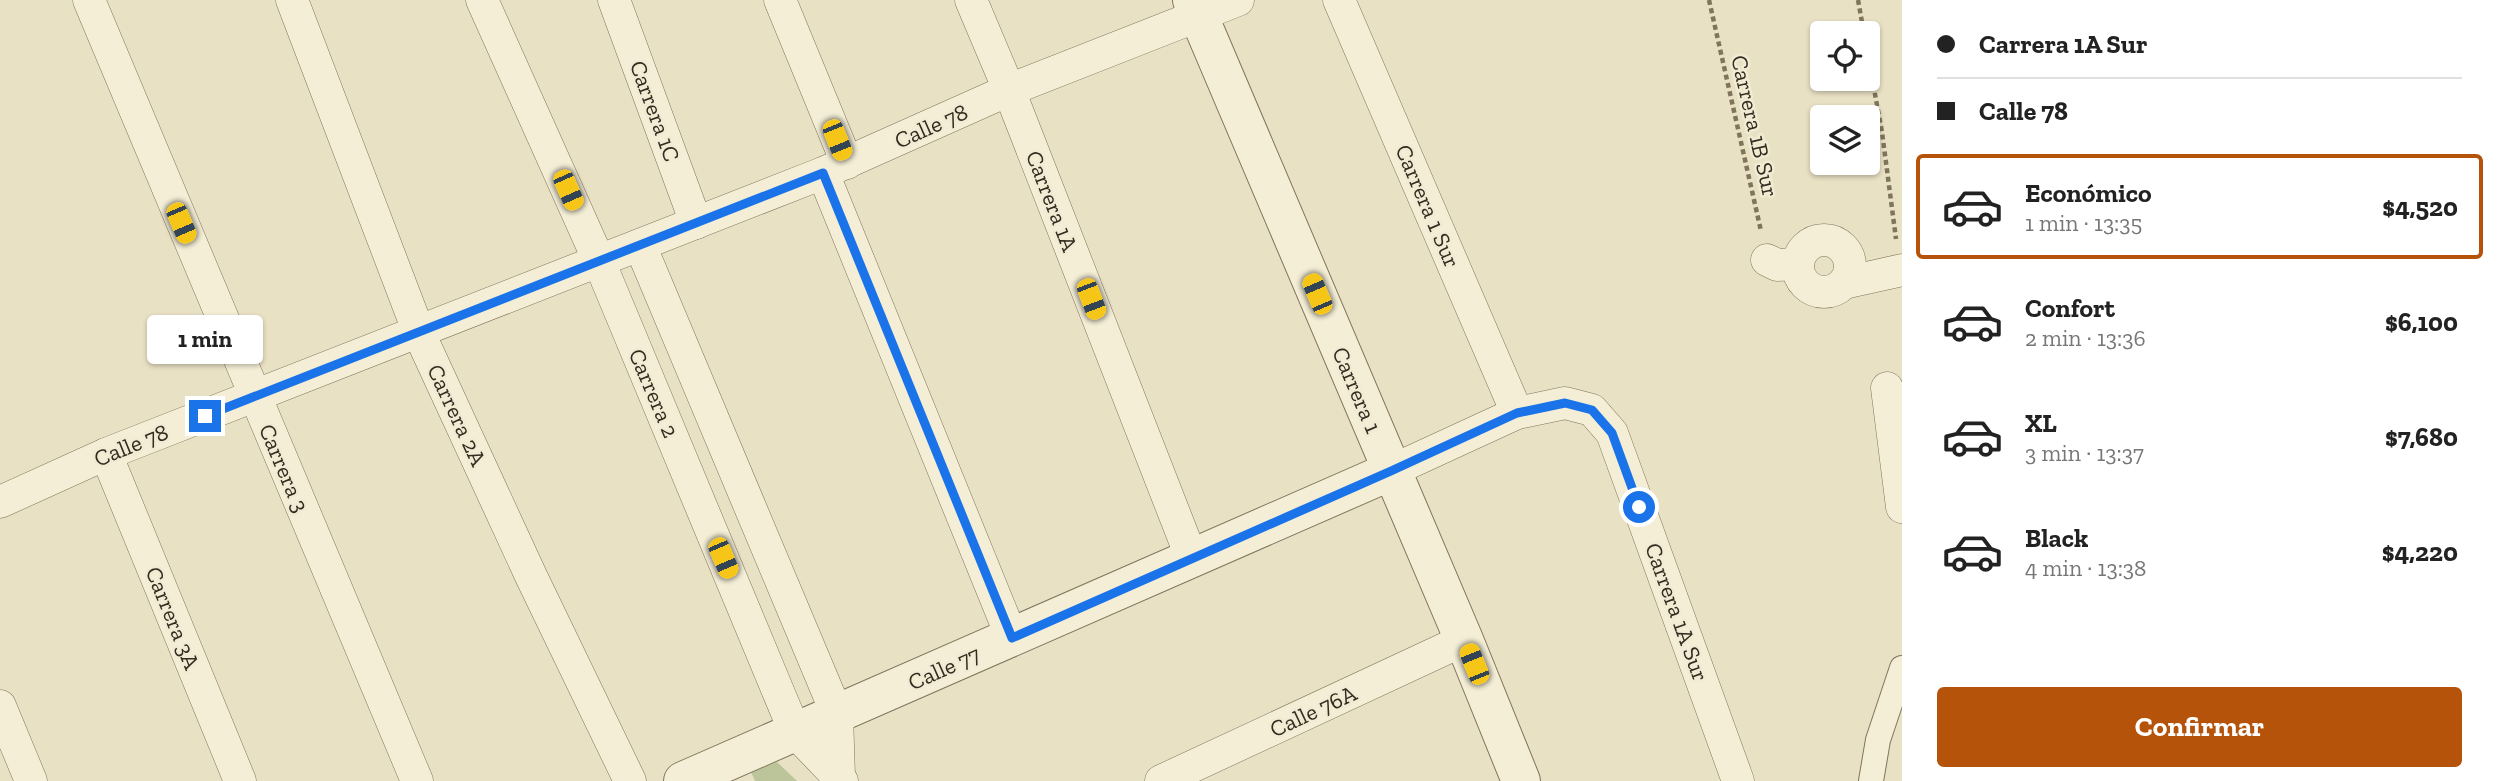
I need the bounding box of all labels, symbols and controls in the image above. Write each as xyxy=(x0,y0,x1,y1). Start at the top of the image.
map controls xyxy=(1810,21,1880,175)
button: locate xyxy=(1810,21,1880,91)
text: Carrera 1A Sur xyxy=(1979,28,2147,60)
street label: Carrera 1B Sur xyxy=(1725,52,1785,200)
street label: Carrera 1C xyxy=(624,57,686,165)
text: Calle 78 xyxy=(1979,95,2068,127)
street label: Calle 78 xyxy=(890,97,972,155)
button: layers xyxy=(1810,105,1880,175)
car xyxy=(820,117,855,163)
street label: Carrera 1 Sur xyxy=(1390,140,1466,272)
street label: Carrera 1A xyxy=(1020,147,1084,256)
car xyxy=(550,167,587,213)
icon: car xyxy=(1941,175,2004,238)
text: Económico xyxy=(2025,177,2152,209)
text: $4,520 xyxy=(2382,191,2458,223)
car xyxy=(164,200,199,246)
text: 1 min · 13:35 xyxy=(2025,209,2142,237)
car xyxy=(1300,271,1335,317)
car xyxy=(1074,276,1109,322)
icon: car xyxy=(1941,290,2004,353)
text: Confort xyxy=(2025,292,2115,324)
text: $6,100 xyxy=(2385,306,2458,338)
callout: 1 min xyxy=(147,314,263,364)
text: 2 min · 13:36 xyxy=(2025,324,2146,352)
text: 1 min xyxy=(178,325,232,353)
street label: Carrera 1 xyxy=(1326,343,1388,437)
street label: Carrera 2 xyxy=(623,344,685,442)
street label: Carrera 2A xyxy=(421,360,493,471)
route end xyxy=(189,400,221,432)
icon: car xyxy=(1941,405,2004,468)
text: XL xyxy=(2025,407,2057,439)
street label: Calle 78 xyxy=(90,418,172,472)
street label: Carrera 3 xyxy=(253,420,315,516)
text: $7,680 xyxy=(2385,421,2458,453)
text: 3 min · 13:37 xyxy=(2025,439,2144,467)
route start xyxy=(1623,491,1655,523)
icon: car xyxy=(1941,520,2004,583)
text: Black xyxy=(2025,522,2088,554)
car xyxy=(706,535,741,581)
text: $4,220 xyxy=(2382,536,2458,568)
street label: Carrera 1A Sur xyxy=(1639,539,1715,685)
text: 4 min · 13:38 xyxy=(2025,554,2146,582)
street label: Carrera 3A xyxy=(140,563,207,674)
street label: Calle 77 xyxy=(904,640,985,696)
car xyxy=(1457,641,1492,687)
street label: Calle 76A xyxy=(1265,678,1362,743)
button: Confirmar xyxy=(1937,687,2462,767)

